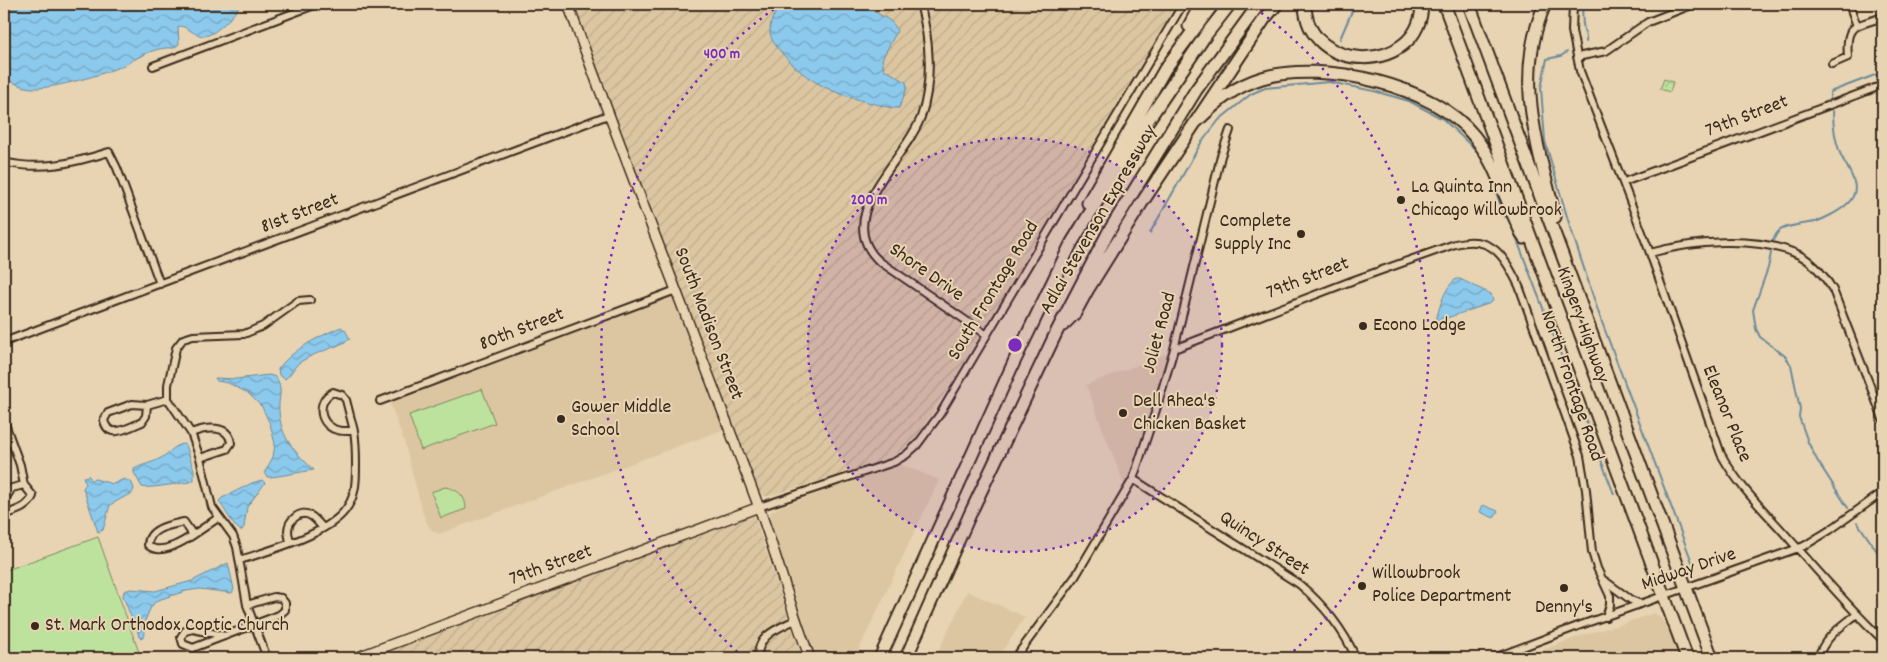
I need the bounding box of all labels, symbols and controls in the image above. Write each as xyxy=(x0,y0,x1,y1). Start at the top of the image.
text: 400 m xyxy=(704,44,740,66)
street label: 79th Street xyxy=(1702,88,1792,146)
street label: Adlai Stevenson Expressway xyxy=(1033,119,1165,320)
place label: La Quinta Inn Chicago Willowbrook xyxy=(1411,174,1562,225)
street label: 81st Street xyxy=(257,186,343,242)
text: 200 m xyxy=(851,190,887,212)
marker: La Quinta Inn Chicago Willowbrook xyxy=(1395,194,1407,206)
place label: Complete Supply Inc xyxy=(1214,208,1291,259)
street label: South Frontage Road xyxy=(941,216,1047,366)
marker: Complete Supply Inc xyxy=(1295,228,1307,240)
street label: Shore Drive xyxy=(883,237,970,309)
street label: South Madison Street xyxy=(666,244,750,404)
street label: 79th Street xyxy=(1263,250,1353,308)
street label: Kingery Highway xyxy=(1548,263,1616,388)
street label: Joliet Road xyxy=(1136,289,1184,377)
street label: 80th Street xyxy=(476,301,568,359)
street label: North Frontage Road xyxy=(1532,307,1610,465)
place label: Econo Lodge xyxy=(1373,312,1466,340)
marker: Econo Lodge xyxy=(1357,320,1369,332)
centre of rings xyxy=(1006,336,1024,354)
street label: Eleanor Place xyxy=(1694,361,1758,467)
place label: Dell Rhea's Chicken Basket xyxy=(1133,388,1246,439)
place label: Gower Middle School xyxy=(571,394,672,445)
marker: Dell Rhea's Chicken Basket xyxy=(1117,407,1129,419)
marker: Gower Middle School xyxy=(555,413,567,425)
street label: Quincy Street xyxy=(1213,504,1315,584)
street label: 79th Street xyxy=(506,538,596,594)
street label: Midway Drive xyxy=(1638,541,1740,599)
place label: Willowbrook Police Department xyxy=(1372,560,1512,611)
marker: Willowbrook Police Department xyxy=(1356,580,1368,592)
marker: Denny's xyxy=(1558,582,1570,594)
place label: Denny's xyxy=(1535,594,1593,622)
place label: St. Mark Orthodox Coptic Church xyxy=(45,612,289,640)
marker: St. Mark Orthodox Coptic Church xyxy=(29,620,41,632)

